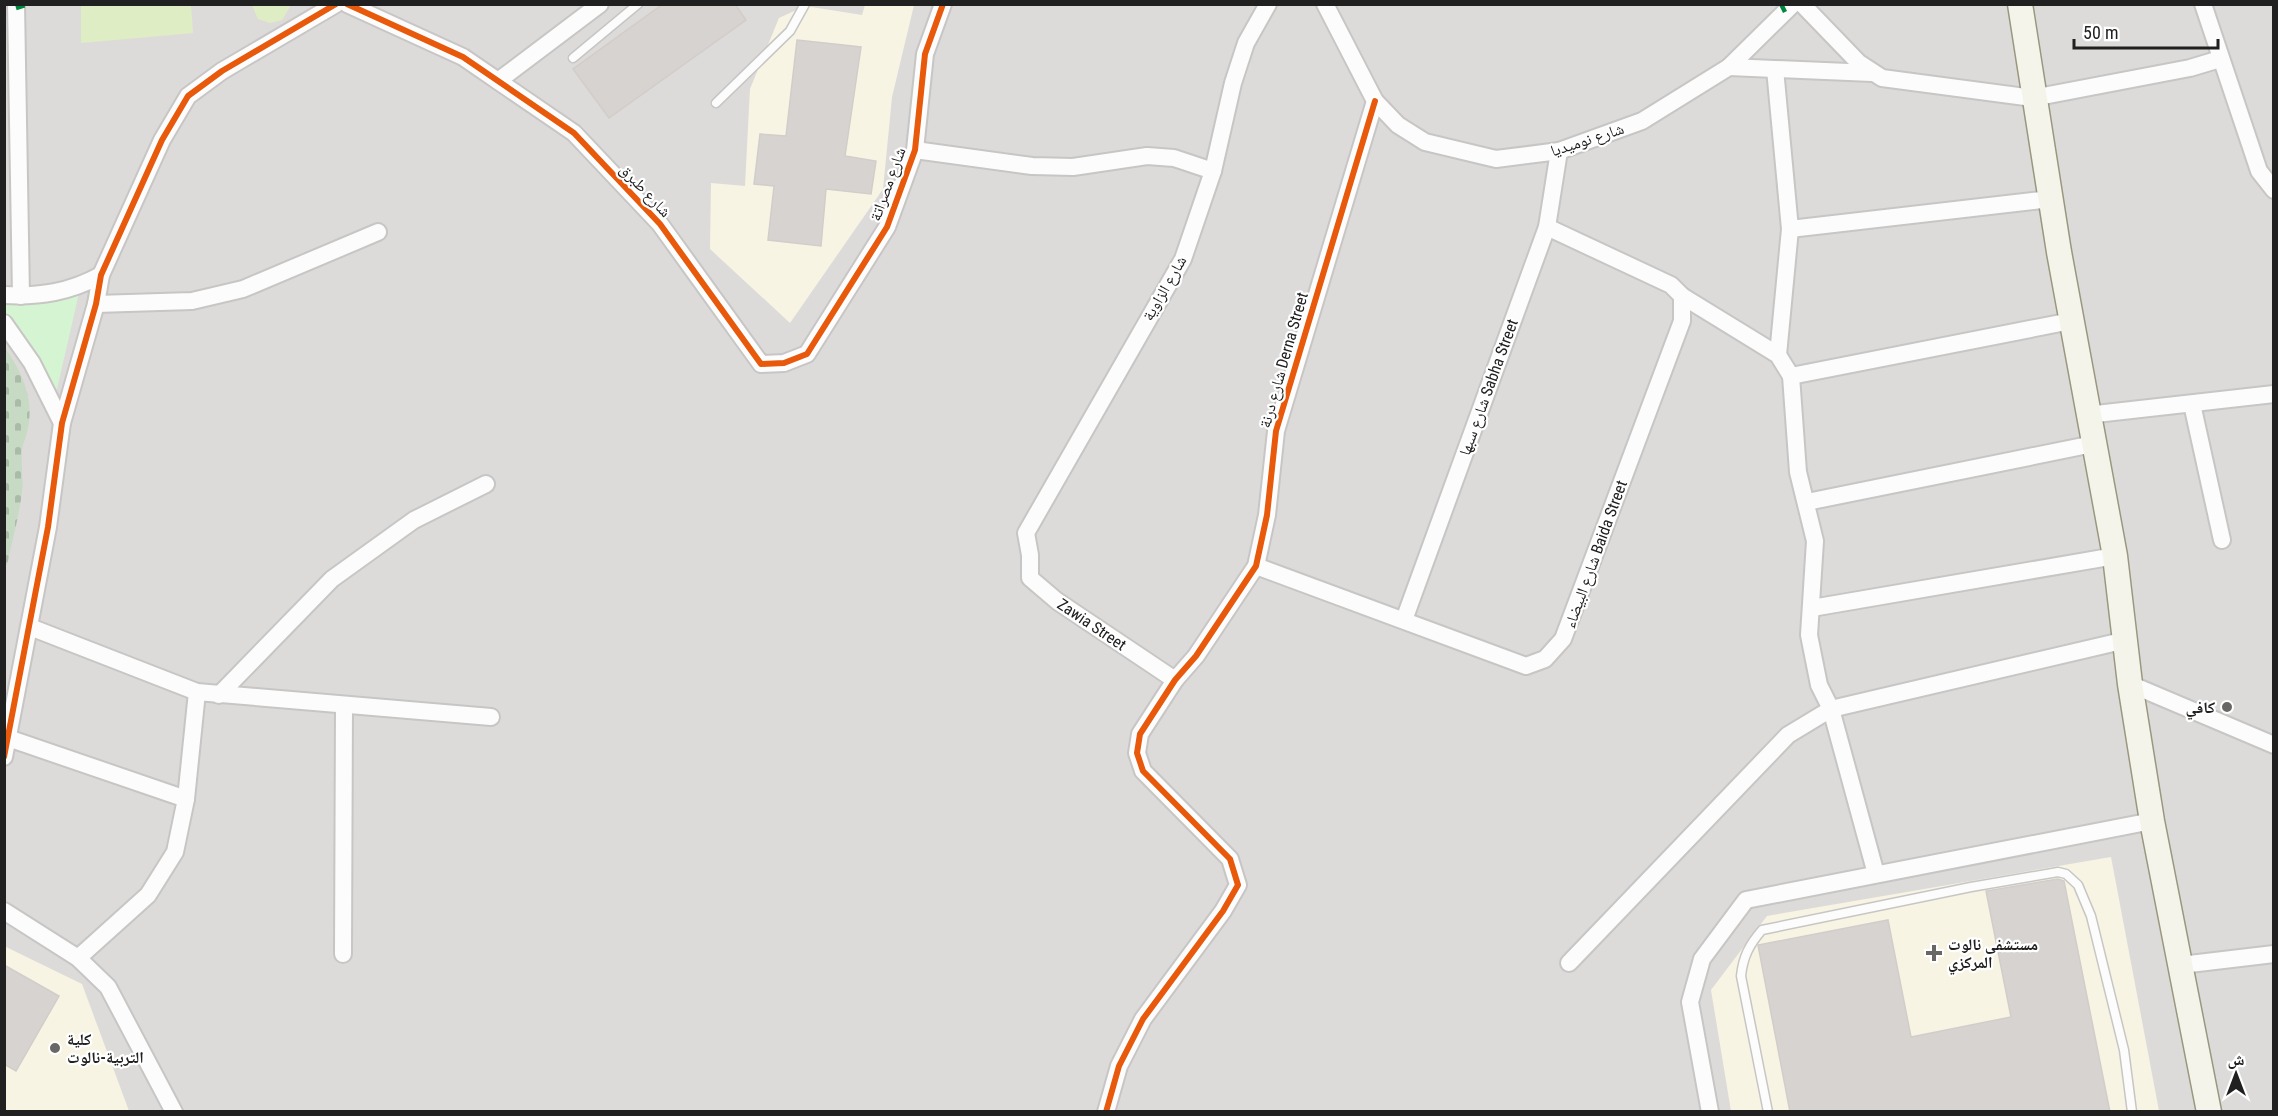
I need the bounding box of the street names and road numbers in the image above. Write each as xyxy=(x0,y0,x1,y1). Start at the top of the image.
street label: شارع نوميديا xyxy=(1548,119,1627,161)
street label: شارع مصراتة xyxy=(865,145,910,224)
street label: شارع طبرق xyxy=(615,160,675,222)
street label: شارع الزاوية xyxy=(1138,252,1191,325)
street label: شارع درنة Derna Street xyxy=(1255,290,1313,430)
street label: شارع سبها Sabha Street xyxy=(1455,316,1523,458)
street label: شارع البيضاء Baida Street xyxy=(1560,478,1632,631)
street label: Zawia Street xyxy=(1054,594,1130,655)

